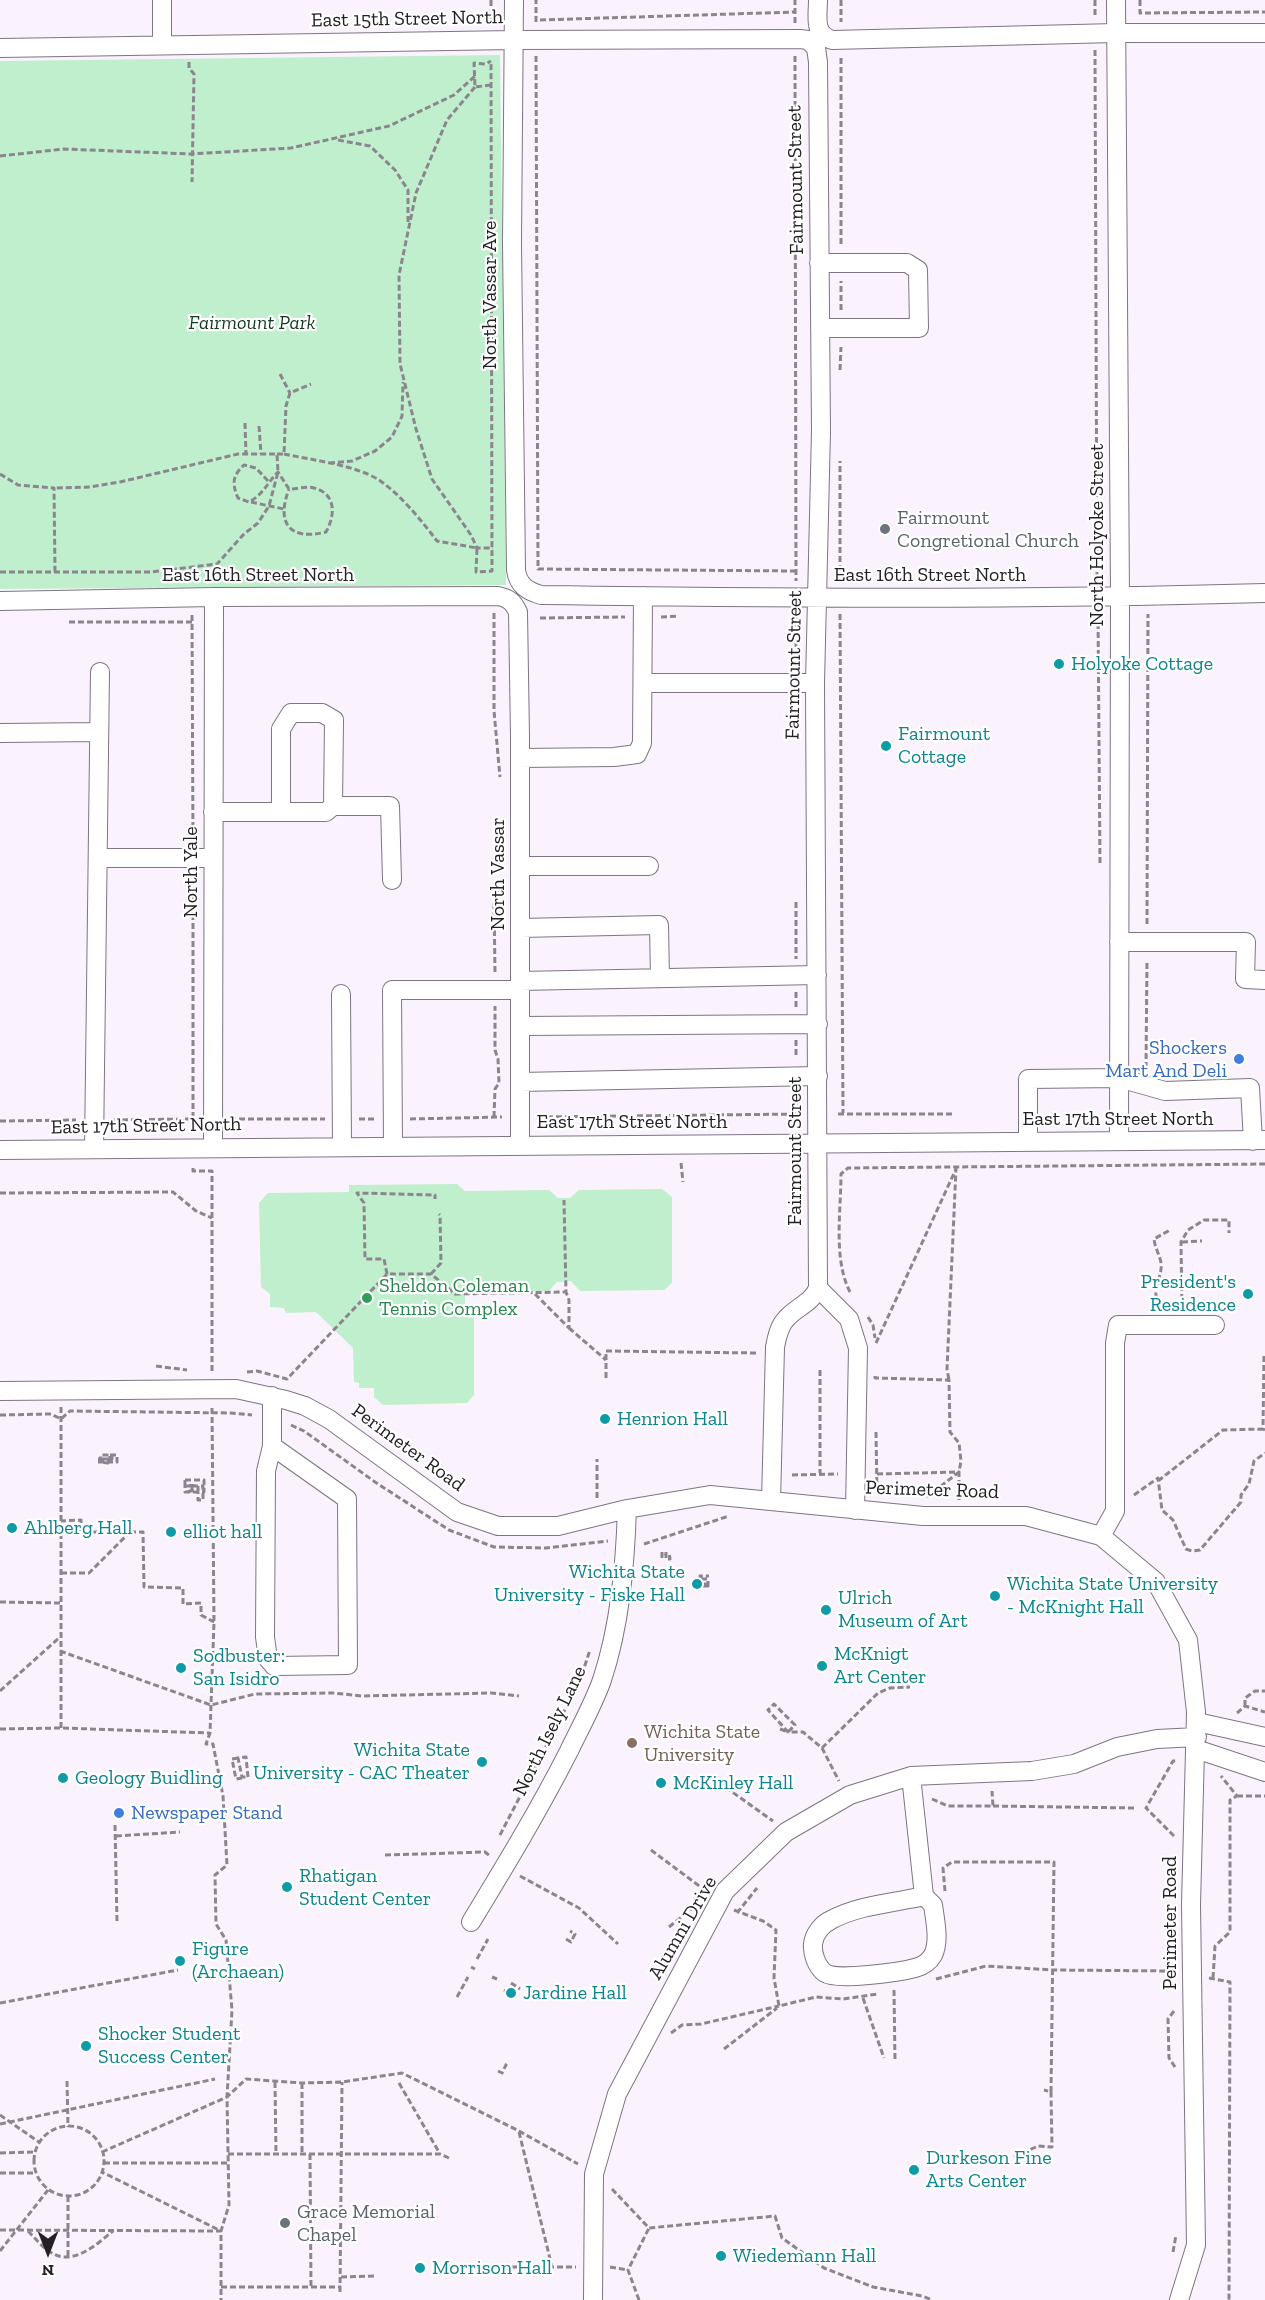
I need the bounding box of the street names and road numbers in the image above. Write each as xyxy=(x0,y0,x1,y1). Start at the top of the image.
street label: East 15th Street North xyxy=(311,5,503,33)
street label: Fairmount Street xyxy=(783,105,809,255)
street label: North Vassar Ave xyxy=(478,221,502,369)
street label: North Holyoke Street xyxy=(1085,443,1109,627)
street label: East 16th Street North xyxy=(162,563,354,587)
street label: East 16th Street North xyxy=(834,563,1026,587)
street label: Fairmount Street xyxy=(781,590,807,740)
street label: North Vassar xyxy=(486,817,510,931)
street label: North Yale xyxy=(179,826,203,918)
street label: Fairmount Street xyxy=(783,1076,807,1226)
street label: East 17th Street North xyxy=(1023,1107,1213,1131)
street label: East 17th Street North xyxy=(537,1110,727,1134)
street label: East 17th Street North xyxy=(50,1112,242,1140)
street label: Perimeter Road xyxy=(347,1399,469,1497)
street label: Perimeter Road xyxy=(865,1476,999,1504)
street label: North Isely Lane xyxy=(508,1662,592,1800)
street label: Perimeter Road xyxy=(1158,1856,1182,1990)
street label: Alumni Drive xyxy=(644,1872,722,1984)

